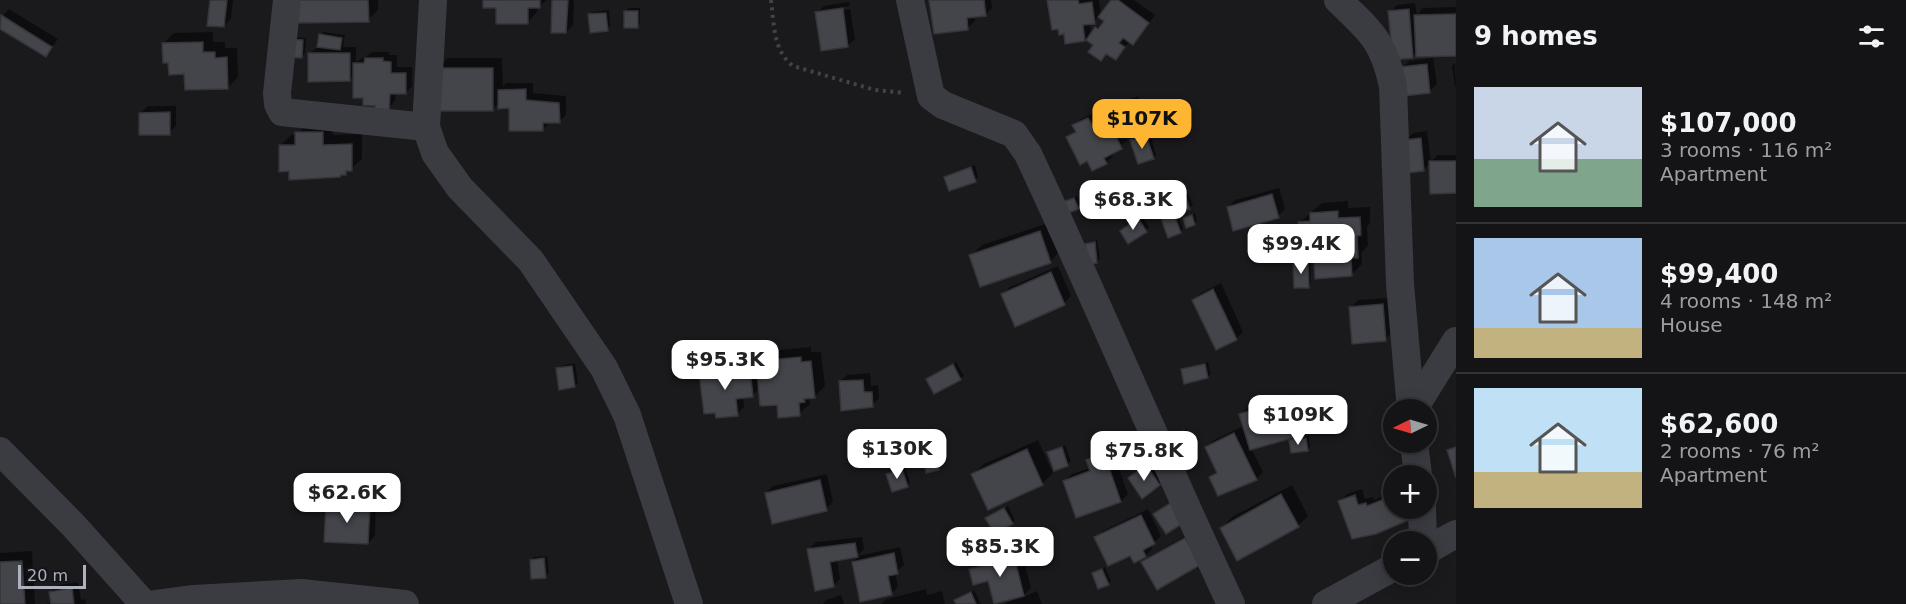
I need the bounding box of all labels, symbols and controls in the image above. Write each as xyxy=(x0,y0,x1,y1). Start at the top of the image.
icon: filters xyxy=(1855,20,1888,53)
text: 9 homes xyxy=(1474,21,1598,51)
pin: $107K xyxy=(1100,99,1184,150)
text: $107K xyxy=(1106,106,1178,130)
text: $107,000 xyxy=(1660,108,1797,138)
icon: home xyxy=(1522,111,1594,183)
text: 3 rooms · 116 m² xyxy=(1660,138,1832,162)
text: Apartment xyxy=(1660,162,1767,186)
pin: $68.3K xyxy=(1084,180,1182,231)
text: $68.3K xyxy=(1094,187,1172,211)
pin: $99.4K xyxy=(1252,224,1350,275)
text: $99.4K xyxy=(1262,231,1340,255)
text: $99,400 xyxy=(1660,259,1778,289)
icon: home xyxy=(1522,262,1594,334)
text: 4 rooms · 148 m² xyxy=(1660,289,1832,313)
text: House xyxy=(1660,313,1723,337)
pin: $95.3K xyxy=(676,340,774,391)
text: $95.3K xyxy=(686,347,764,371)
pin: $109K xyxy=(1256,395,1340,446)
north arrow xyxy=(1383,399,1437,453)
map controls xyxy=(1383,399,1437,585)
text: $109K xyxy=(1262,402,1334,426)
text: $62,600 xyxy=(1660,409,1778,439)
icon: home xyxy=(1522,412,1594,484)
pin: $130K xyxy=(855,429,939,480)
pin: $75.8K xyxy=(1095,431,1193,482)
text: $130K xyxy=(861,436,933,460)
text: $75.8K xyxy=(1105,438,1183,462)
text: 2 rooms · 76 m² xyxy=(1660,439,1820,463)
text: Apartment xyxy=(1660,463,1767,487)
button: + xyxy=(1383,465,1437,519)
pin: $62.6K xyxy=(298,473,396,524)
text: $62.6K xyxy=(308,480,386,504)
pin: $85.3K xyxy=(951,527,1049,578)
button: − xyxy=(1383,531,1437,585)
text: $85.3K xyxy=(961,534,1039,558)
scale bar xyxy=(18,562,86,590)
text: 20 m xyxy=(27,566,68,585)

